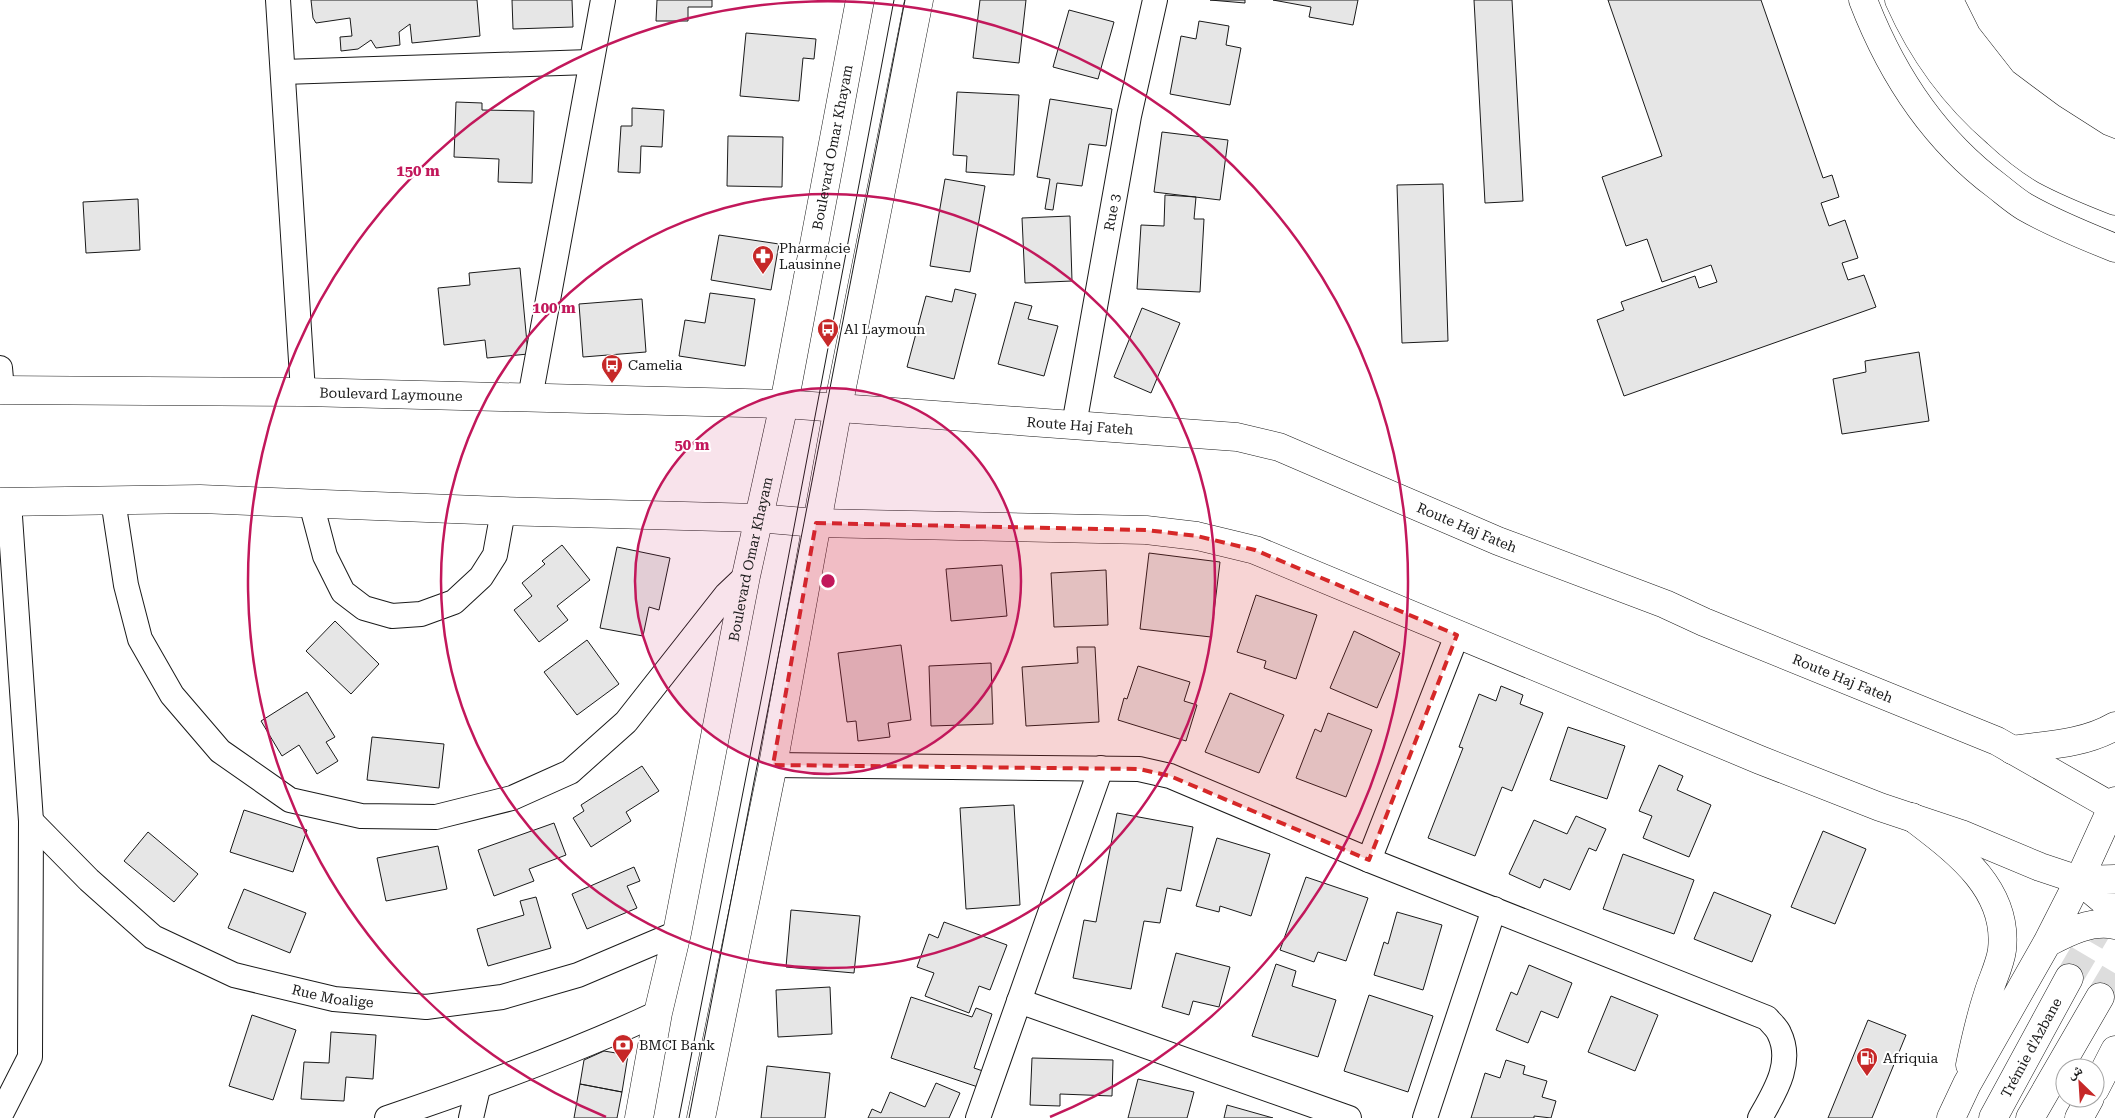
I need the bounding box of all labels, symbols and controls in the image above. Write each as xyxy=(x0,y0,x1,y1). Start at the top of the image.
street label: Boulevard Omar Khayam xyxy=(809,63,856,231)
text: 150 m xyxy=(396,162,440,180)
street label: Rue 3 xyxy=(1101,192,1123,232)
place label: Pharmacie Lausinne xyxy=(779,240,851,272)
pharmacy icon: Pharmacie Lausinne xyxy=(751,244,775,275)
text: 100 m xyxy=(532,299,576,317)
bus stop icon: Al Laymoun xyxy=(816,317,840,348)
place label: Al Laymoun xyxy=(844,321,925,337)
bus stop icon: Camelia xyxy=(600,353,624,384)
place label: Camelia xyxy=(628,357,683,373)
street label: Boulevard Laymoune xyxy=(319,384,463,404)
street label: Route Haj Fateh xyxy=(1026,414,1134,437)
text: 50 m xyxy=(674,436,710,454)
street label: Boulevard Omar Khayam xyxy=(726,475,776,643)
street label: Route Haj Fateh xyxy=(1415,499,1519,555)
centre of rings xyxy=(819,572,837,590)
street label: Route Haj Fateh xyxy=(1790,651,1895,706)
street label: Rue Moalige xyxy=(290,981,375,1010)
street label: Trémie d'Azbane xyxy=(1998,995,2065,1100)
bank icon: BMCI Bank xyxy=(611,1033,635,1064)
place label: BMCI Bank xyxy=(639,1037,715,1053)
fuel station icon: Afriquia xyxy=(1855,1046,1879,1077)
place label: Afriquia xyxy=(1883,1050,1939,1066)
north arrow xyxy=(2055,1058,2105,1108)
text: ش xyxy=(2064,1061,2085,1083)

